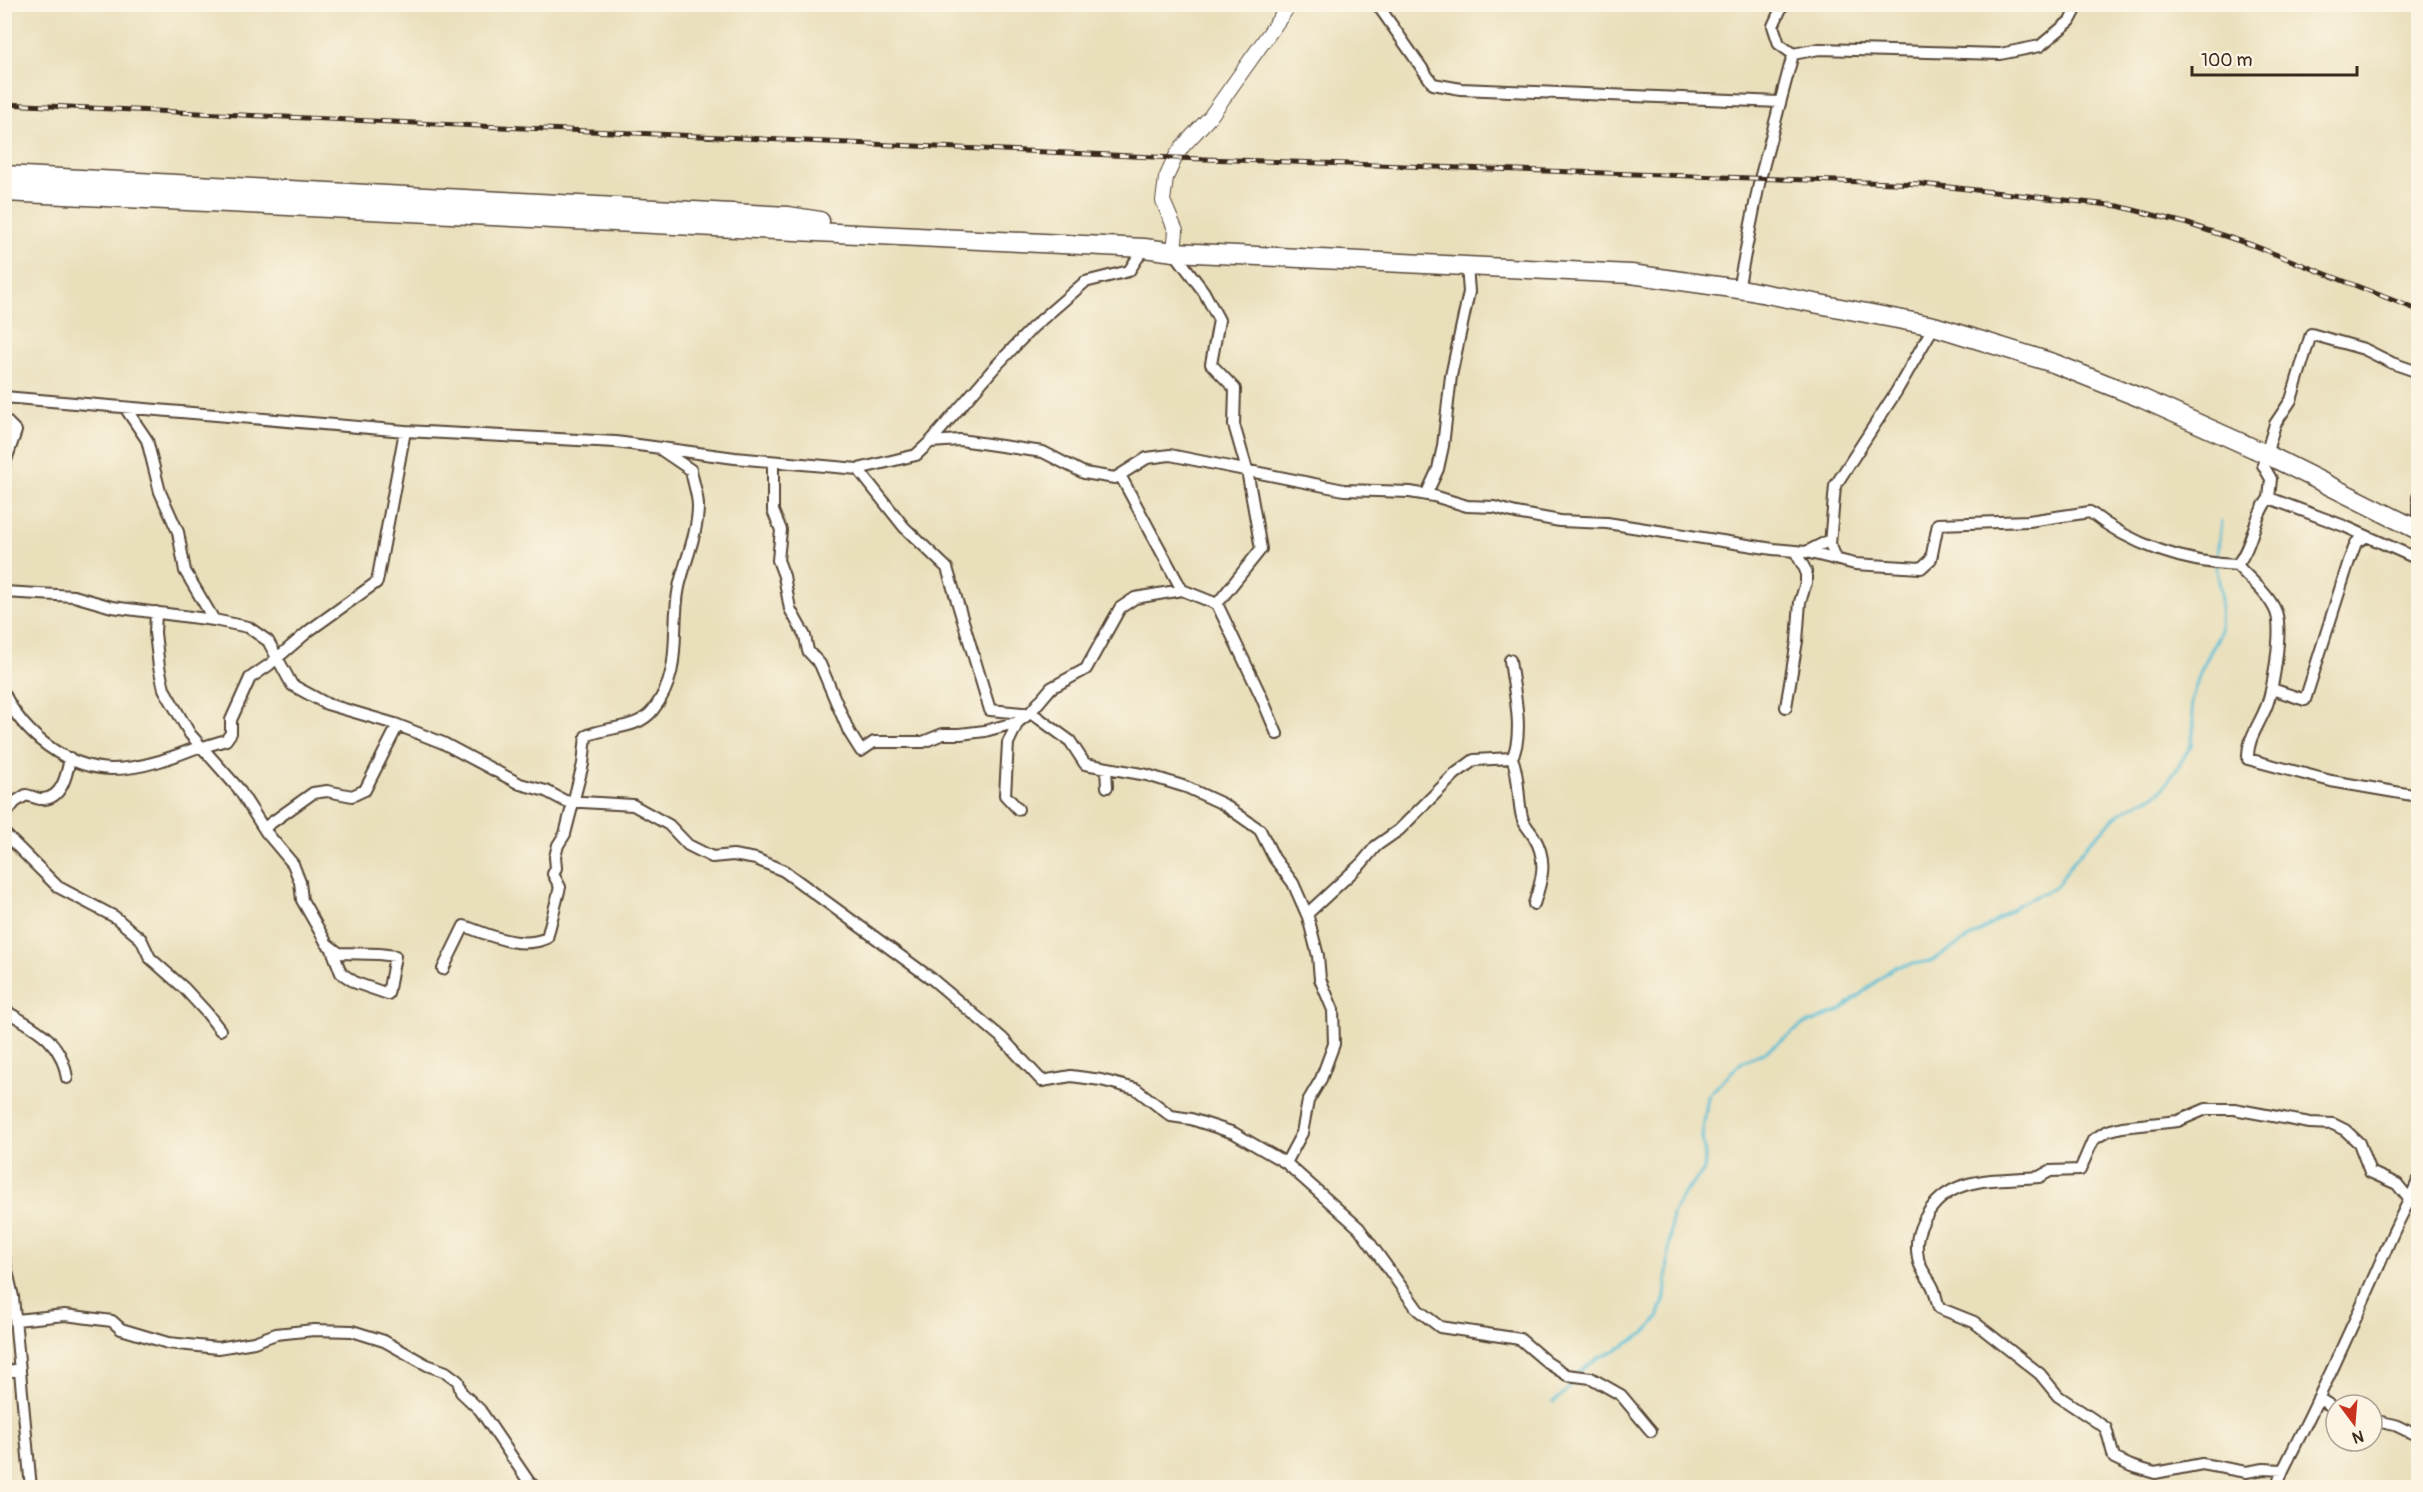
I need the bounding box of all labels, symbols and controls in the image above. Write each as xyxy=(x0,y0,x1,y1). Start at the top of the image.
scale bar xyxy=(2192,39,2357,77)
text: 100 m xyxy=(2201,49,2253,72)
north arrow xyxy=(2324,1393,2384,1453)
text: N xyxy=(2350,1425,2366,1448)

